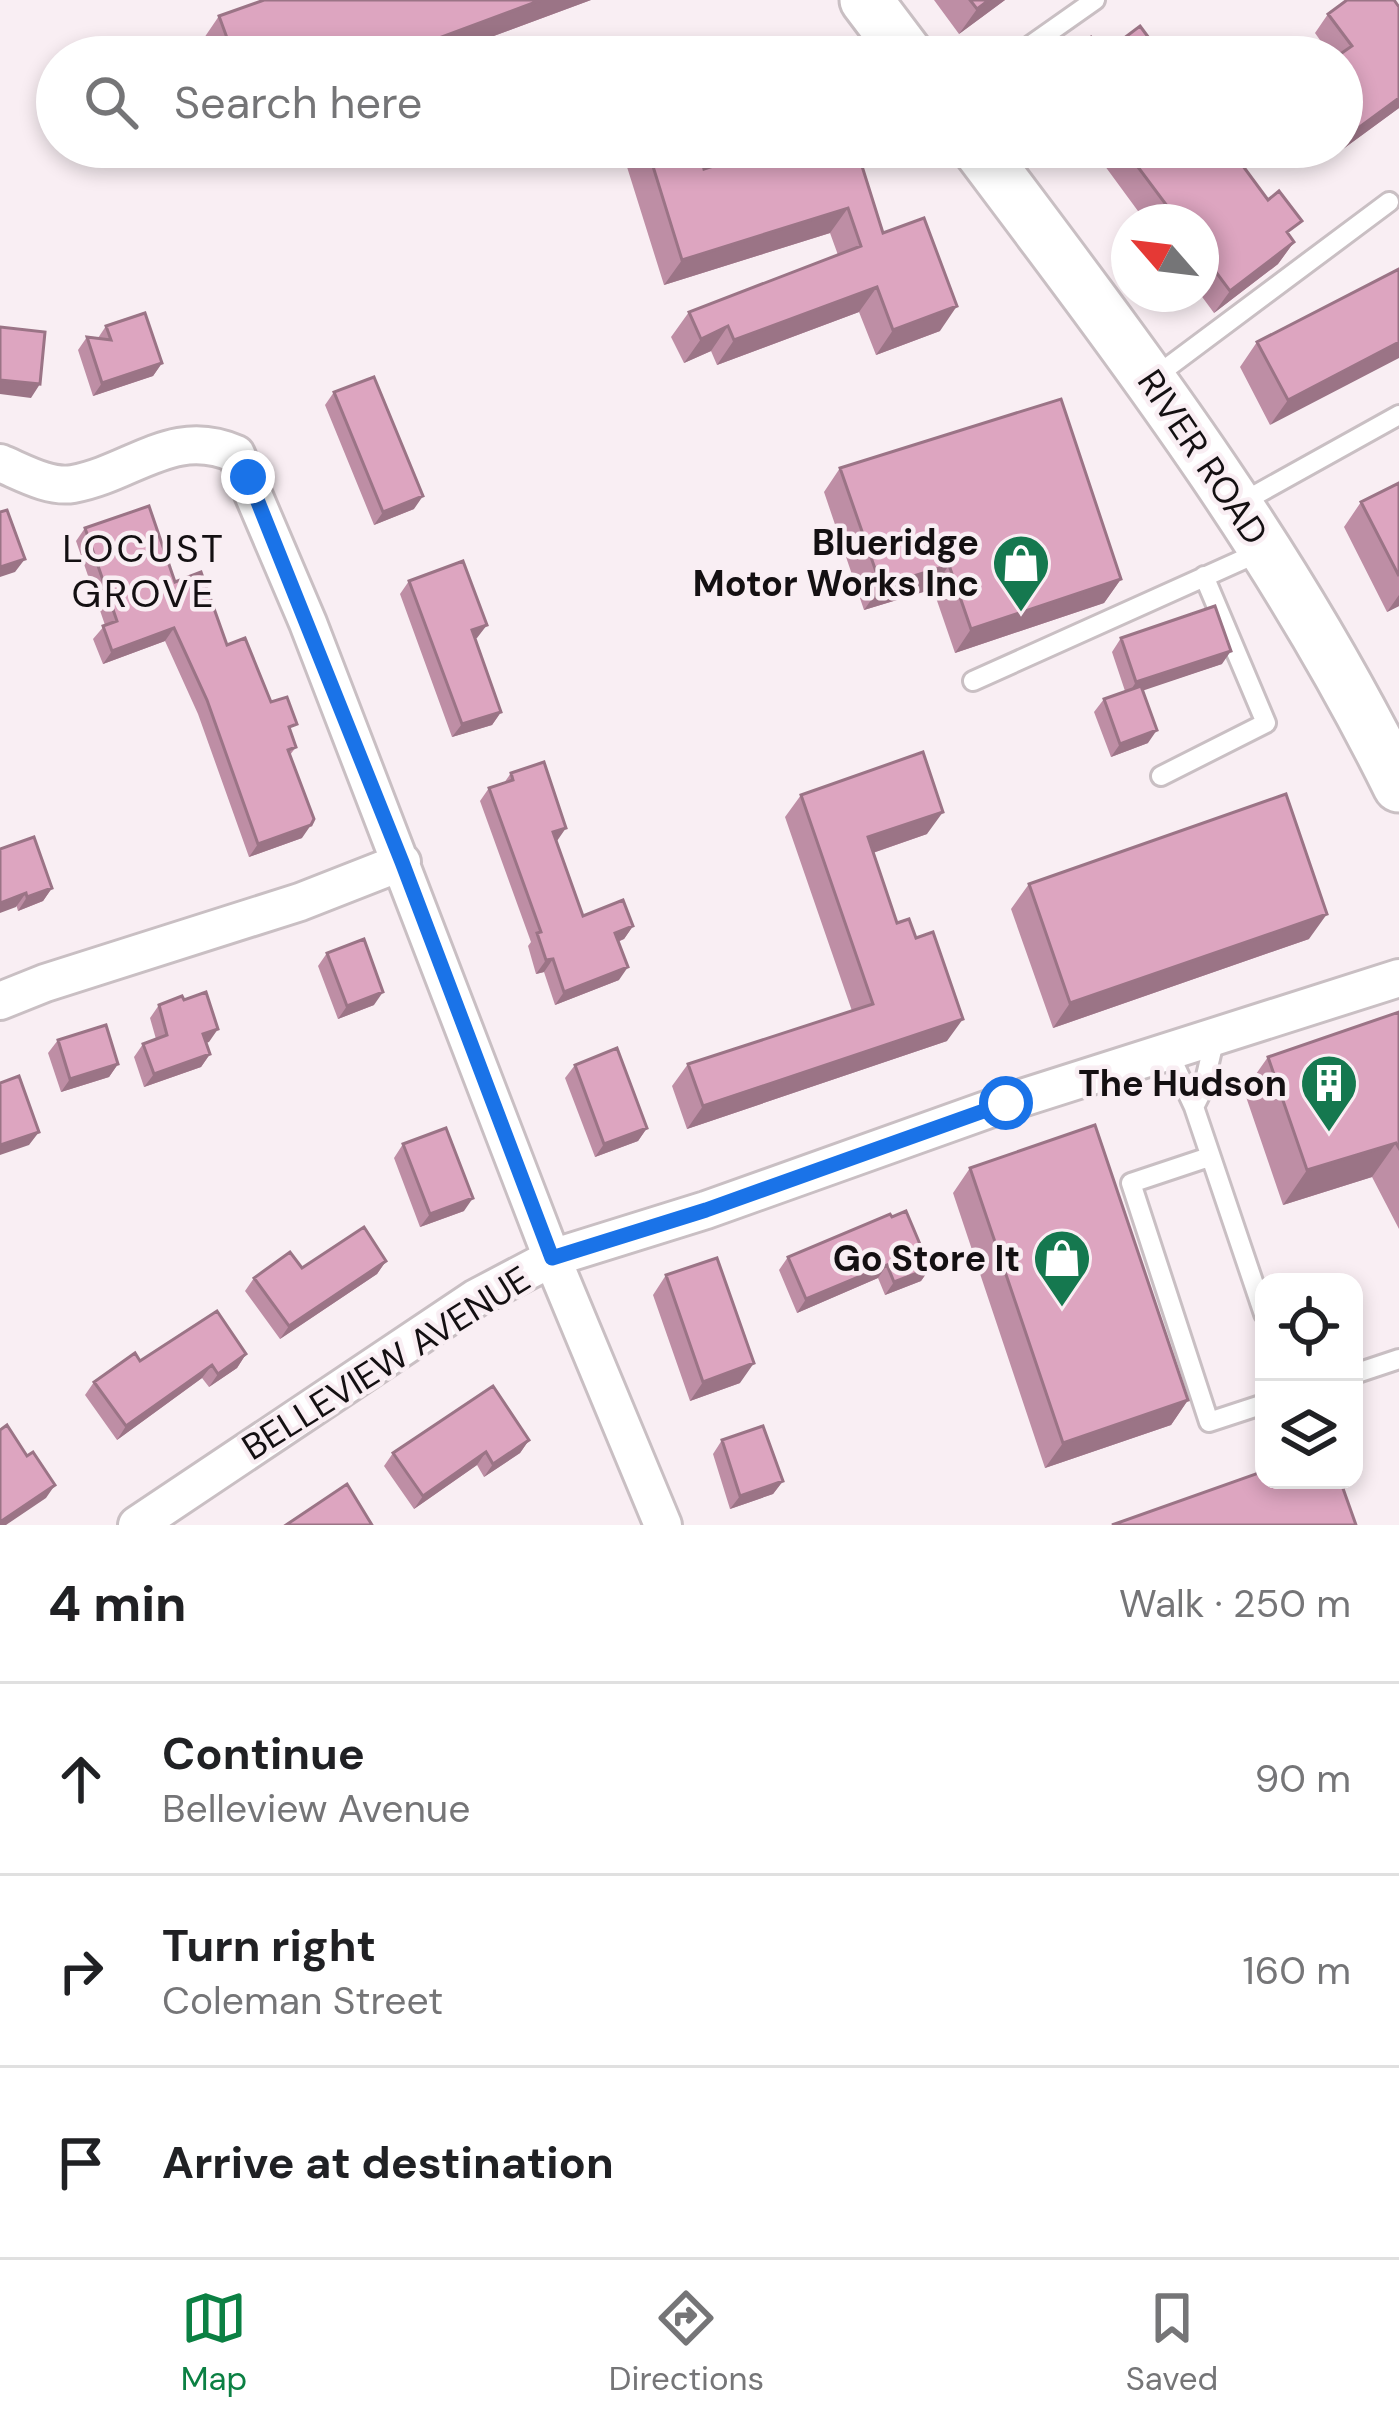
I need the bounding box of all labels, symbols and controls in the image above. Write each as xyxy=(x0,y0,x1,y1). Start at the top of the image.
search box xyxy=(36,36,1363,168)
icon: search xyxy=(78,69,144,135)
text: Search here xyxy=(174,73,422,132)
north arrow xyxy=(1111,204,1219,312)
street label: RIVER ROAD xyxy=(1127,360,1279,554)
route end xyxy=(221,450,275,504)
place label: Blueridge Motor Works Inc xyxy=(693,519,979,607)
district label: LOCUST GROVE xyxy=(62,523,226,619)
shop icon: Blueridge Motor Works Inc xyxy=(990,532,1052,614)
building icon: The Hudson xyxy=(1298,1052,1360,1134)
place label: The Hudson xyxy=(1078,1060,1287,1107)
route start xyxy=(979,1076,1033,1130)
shop icon: Go Store It xyxy=(1031,1227,1093,1309)
place label: Go Store It xyxy=(833,1235,1020,1282)
street label: BELLEVIEW AVENUE xyxy=(233,1255,539,1471)
map controls xyxy=(1255,1273,1363,1489)
button: locate xyxy=(1255,1273,1363,1381)
button: layers xyxy=(1255,1381,1363,1489)
text: 4 min xyxy=(48,1570,187,1637)
text: Walk · 250 m xyxy=(1119,1578,1351,1629)
text: Continue xyxy=(162,1724,365,1783)
icon: ahead xyxy=(48,1746,114,1812)
text: 90 m xyxy=(1255,1753,1351,1804)
text: Belleview Avenue xyxy=(162,1783,470,1834)
text: Turn right xyxy=(162,1916,376,1975)
icon: right xyxy=(48,1938,114,2004)
text: 160 m xyxy=(1243,1945,1351,1996)
text: Coleman Street xyxy=(162,1975,443,2026)
icon: arrive xyxy=(48,2130,114,2196)
text: Arrive at destination xyxy=(162,2133,614,2192)
tab: Map xyxy=(181,2285,247,2400)
tab: Directions xyxy=(609,2285,764,2400)
tab: Saved xyxy=(1126,2285,1218,2400)

